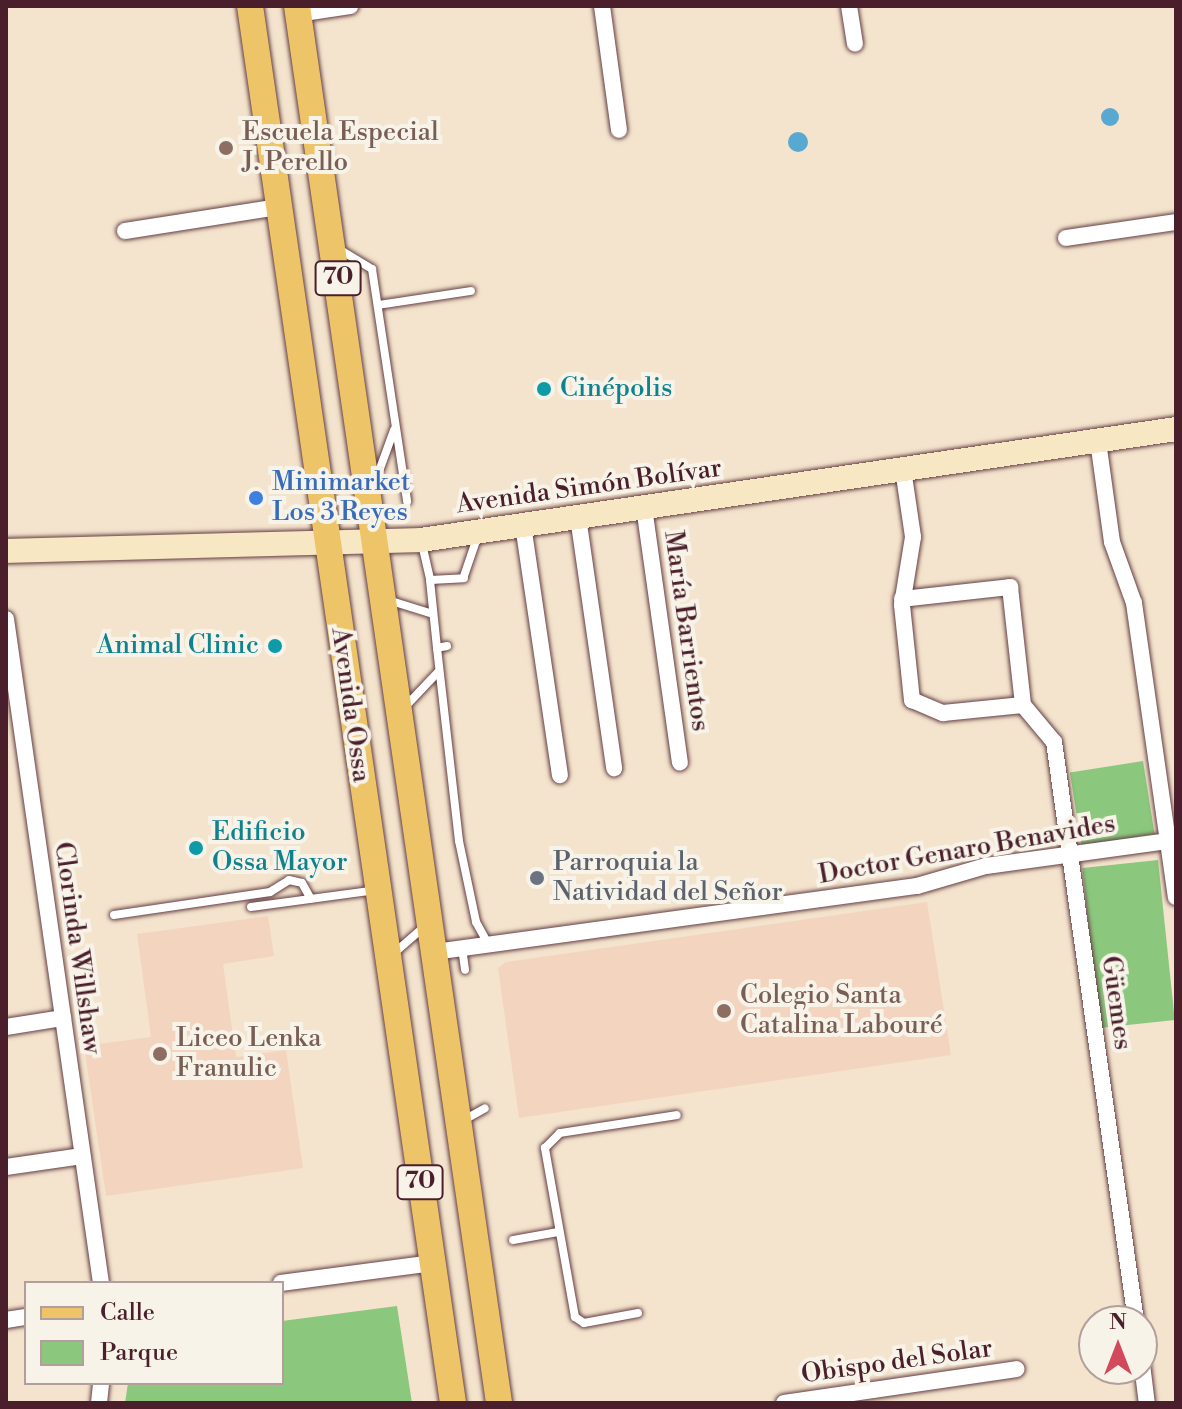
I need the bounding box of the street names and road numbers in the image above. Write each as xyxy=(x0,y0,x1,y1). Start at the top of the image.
road number: 70 xyxy=(314,258,362,298)
street label: Avenida Simón Bolívar xyxy=(454,453,724,521)
street label: María Barrientos xyxy=(656,529,716,733)
street label: Avenida Ossa xyxy=(324,626,376,784)
street label: Doctor Genaro Benavides xyxy=(816,809,1118,891)
street label: Clorinda Willshaw xyxy=(47,840,107,1056)
street label: Güemes xyxy=(1094,954,1138,1052)
road number: 70 xyxy=(396,1162,444,1202)
street label: Obispo del Solar xyxy=(799,1333,995,1391)

